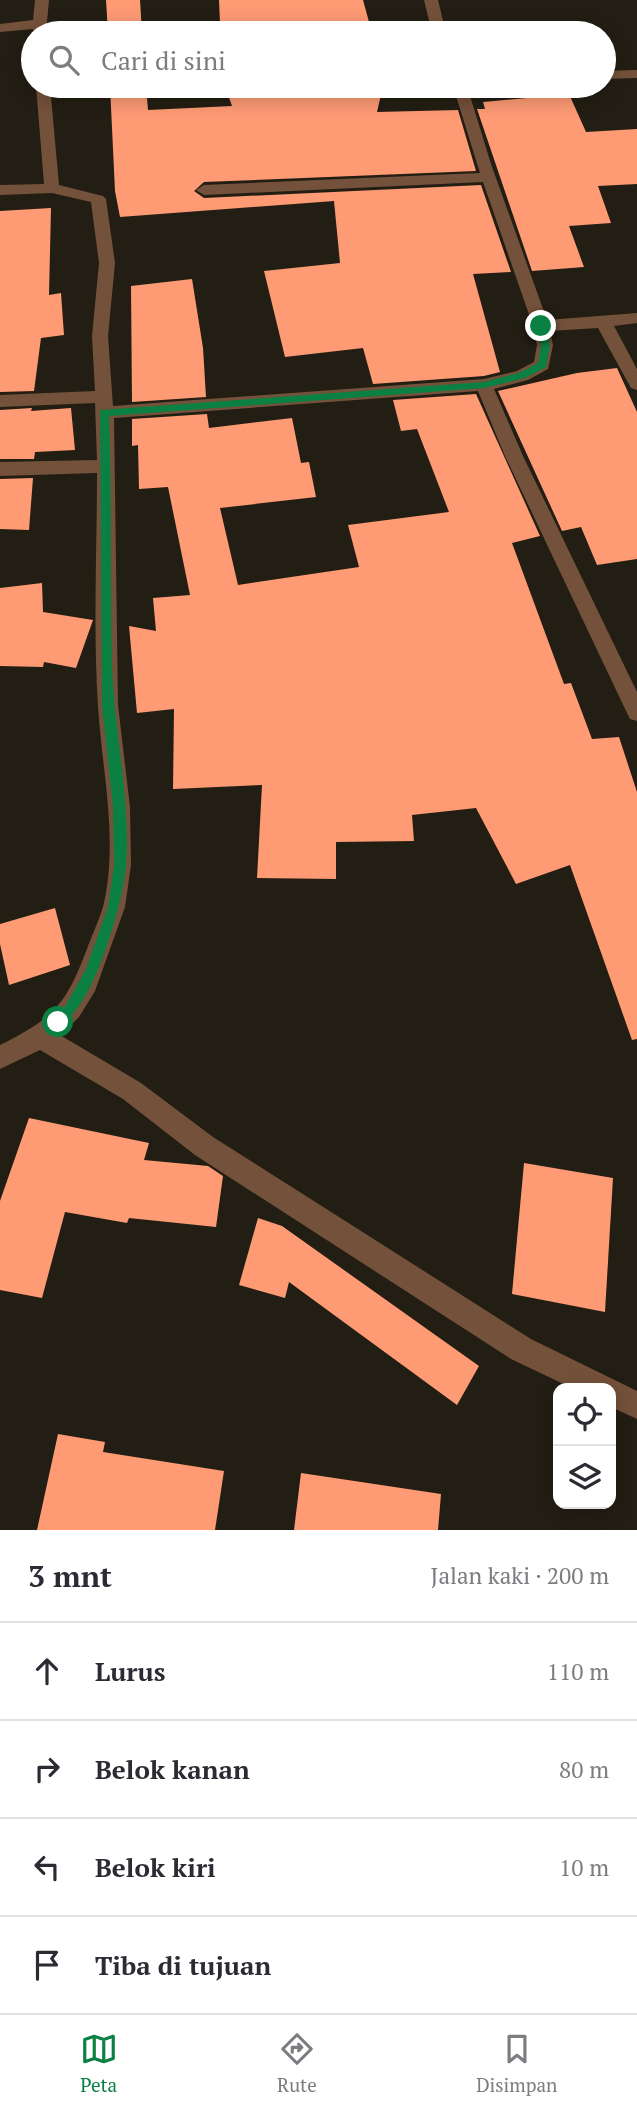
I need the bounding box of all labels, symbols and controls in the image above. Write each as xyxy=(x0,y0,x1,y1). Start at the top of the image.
search box xyxy=(21,21,616,98)
icon: search xyxy=(45,41,83,79)
text: Cari di sini xyxy=(101,43,226,77)
route end xyxy=(525,310,556,341)
route start xyxy=(42,1006,73,1037)
map controls xyxy=(553,1383,616,1509)
button: locate xyxy=(553,1383,616,1446)
button: layers xyxy=(553,1446,616,1509)
text: 3 mnt xyxy=(28,1556,112,1596)
text: Jalan kaki · 200 m xyxy=(431,1560,609,1591)
icon: ahead xyxy=(28,1652,66,1690)
text: Lurus xyxy=(95,1654,165,1688)
text: 110 m xyxy=(547,1656,609,1687)
icon: right xyxy=(28,1750,66,1788)
text: Belok kanan xyxy=(95,1752,250,1786)
text: 80 m xyxy=(559,1754,609,1785)
icon: left xyxy=(28,1848,66,1886)
text: Belok kiri xyxy=(95,1850,216,1884)
text: 10 m xyxy=(559,1852,609,1883)
icon: arrive xyxy=(28,1946,66,1984)
text: Tiba di tujuan xyxy=(95,1948,271,1982)
tab: Peta xyxy=(80,2030,118,2097)
tab: Rute xyxy=(277,2030,317,2097)
tab: Disimpan xyxy=(476,2030,557,2097)

